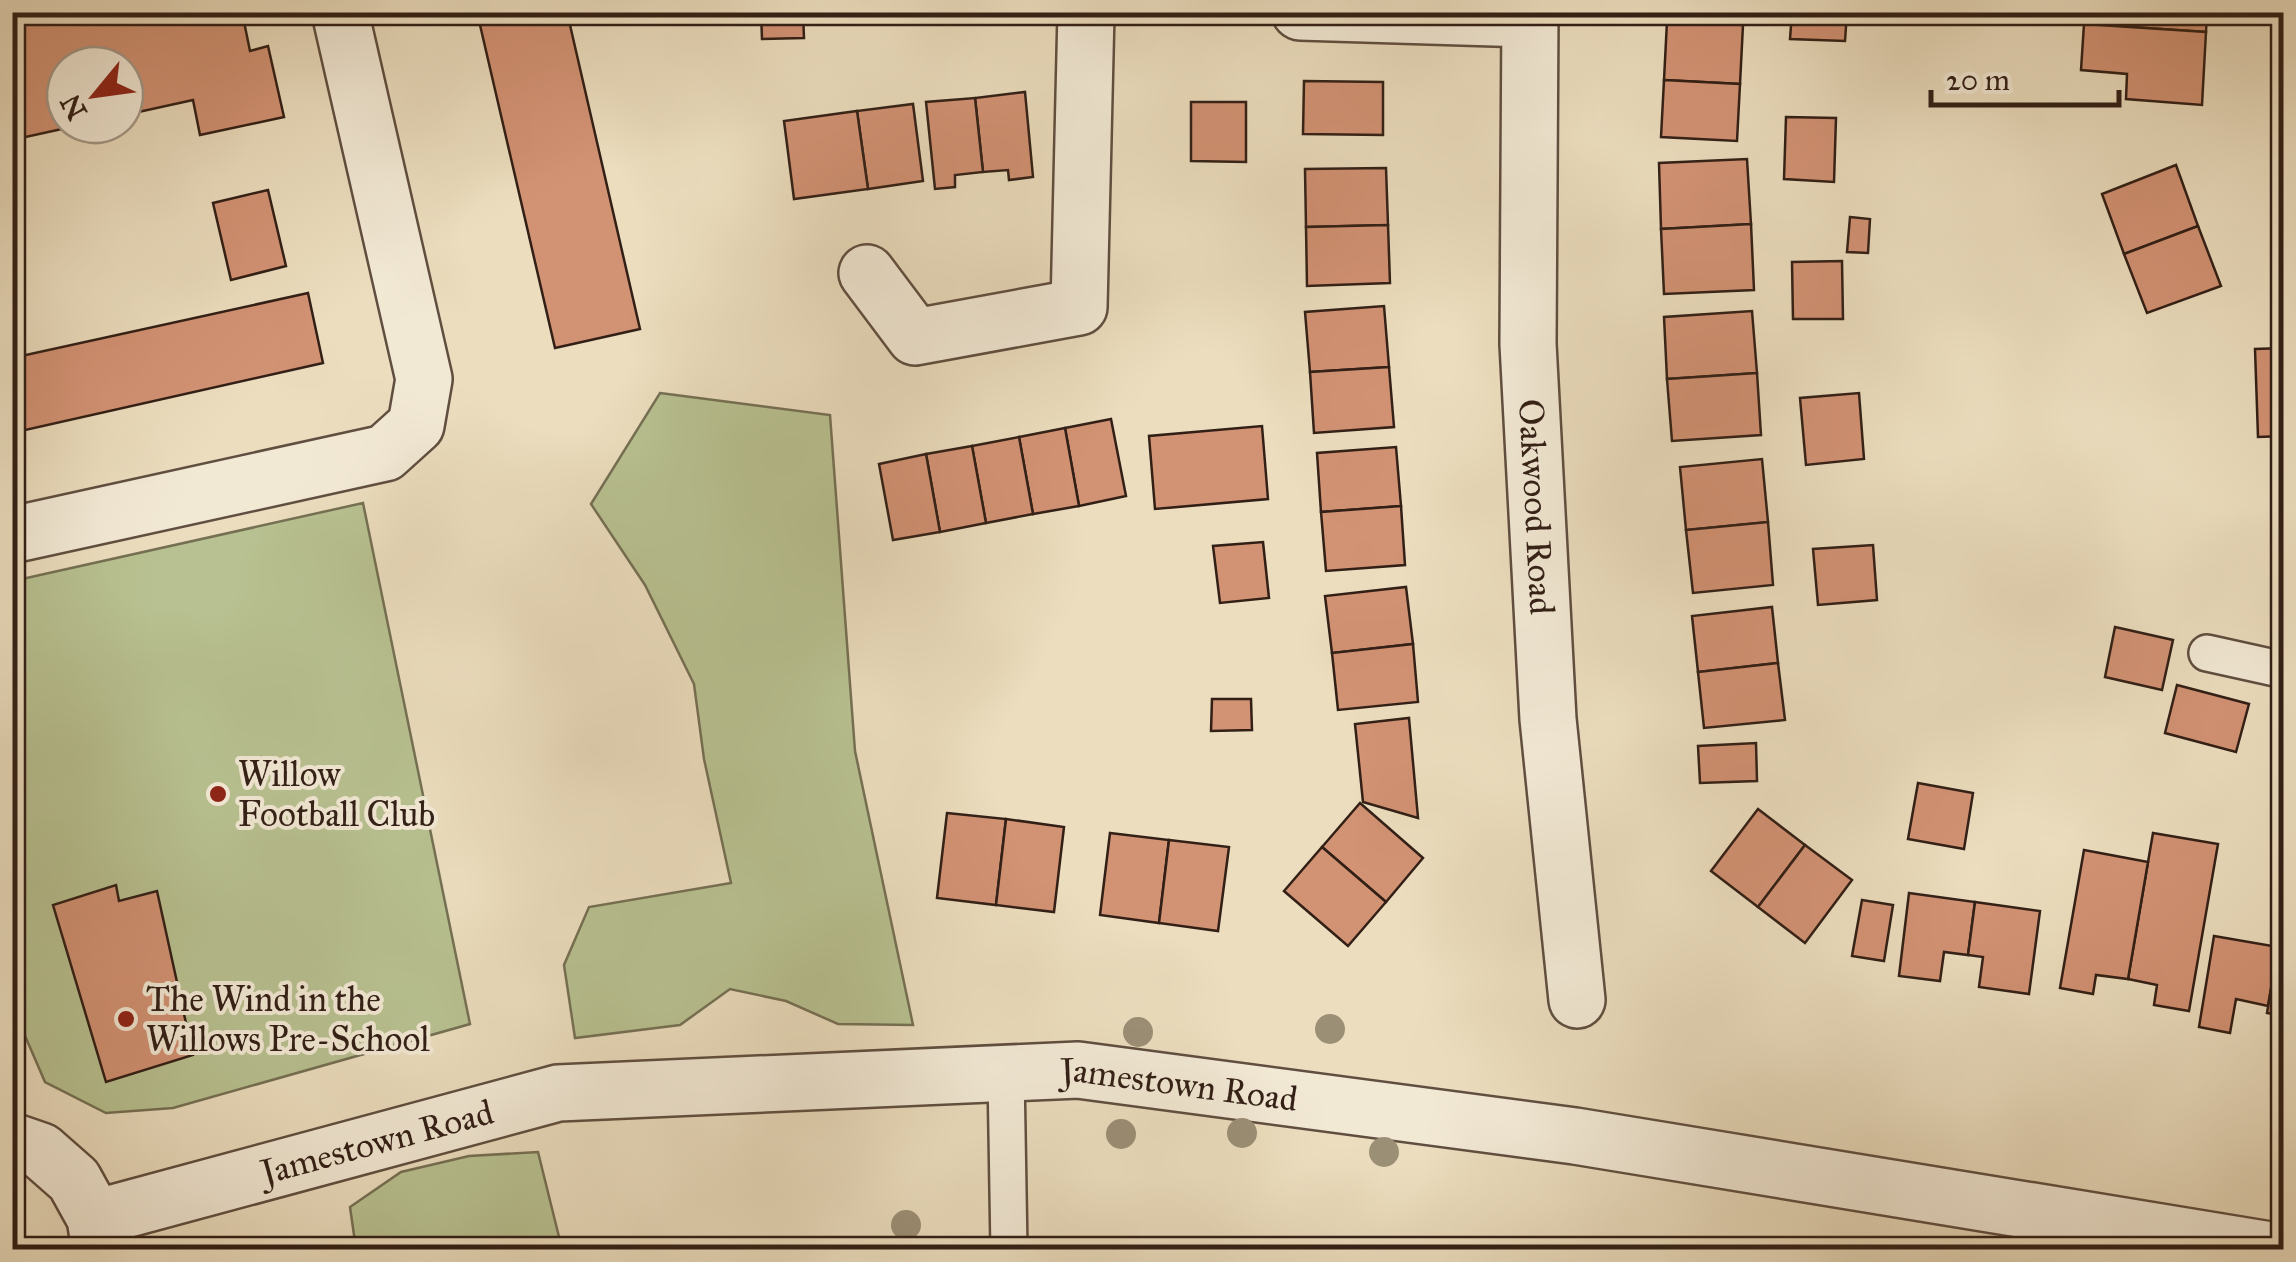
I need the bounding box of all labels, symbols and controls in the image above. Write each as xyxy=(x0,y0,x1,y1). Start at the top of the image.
north arrow xyxy=(45,45,145,145)
scale bar xyxy=(1931,45,2118,107)
text: 20 m xyxy=(1946,62,2010,98)
text: N xyxy=(52,88,95,126)
street label: Oakwood Road xyxy=(1509,398,1564,616)
place label: Willow Football Club xyxy=(238,753,435,836)
marker: Willow Football Club xyxy=(207,783,229,805)
place label: The Wind in the Willows Pre-School xyxy=(146,978,430,1061)
marker: The Wind in the Willows Pre-School xyxy=(115,1008,137,1030)
street label: Jamestown Road xyxy=(1055,1048,1301,1121)
street label: Jamestown Road xyxy=(252,1090,498,1195)

